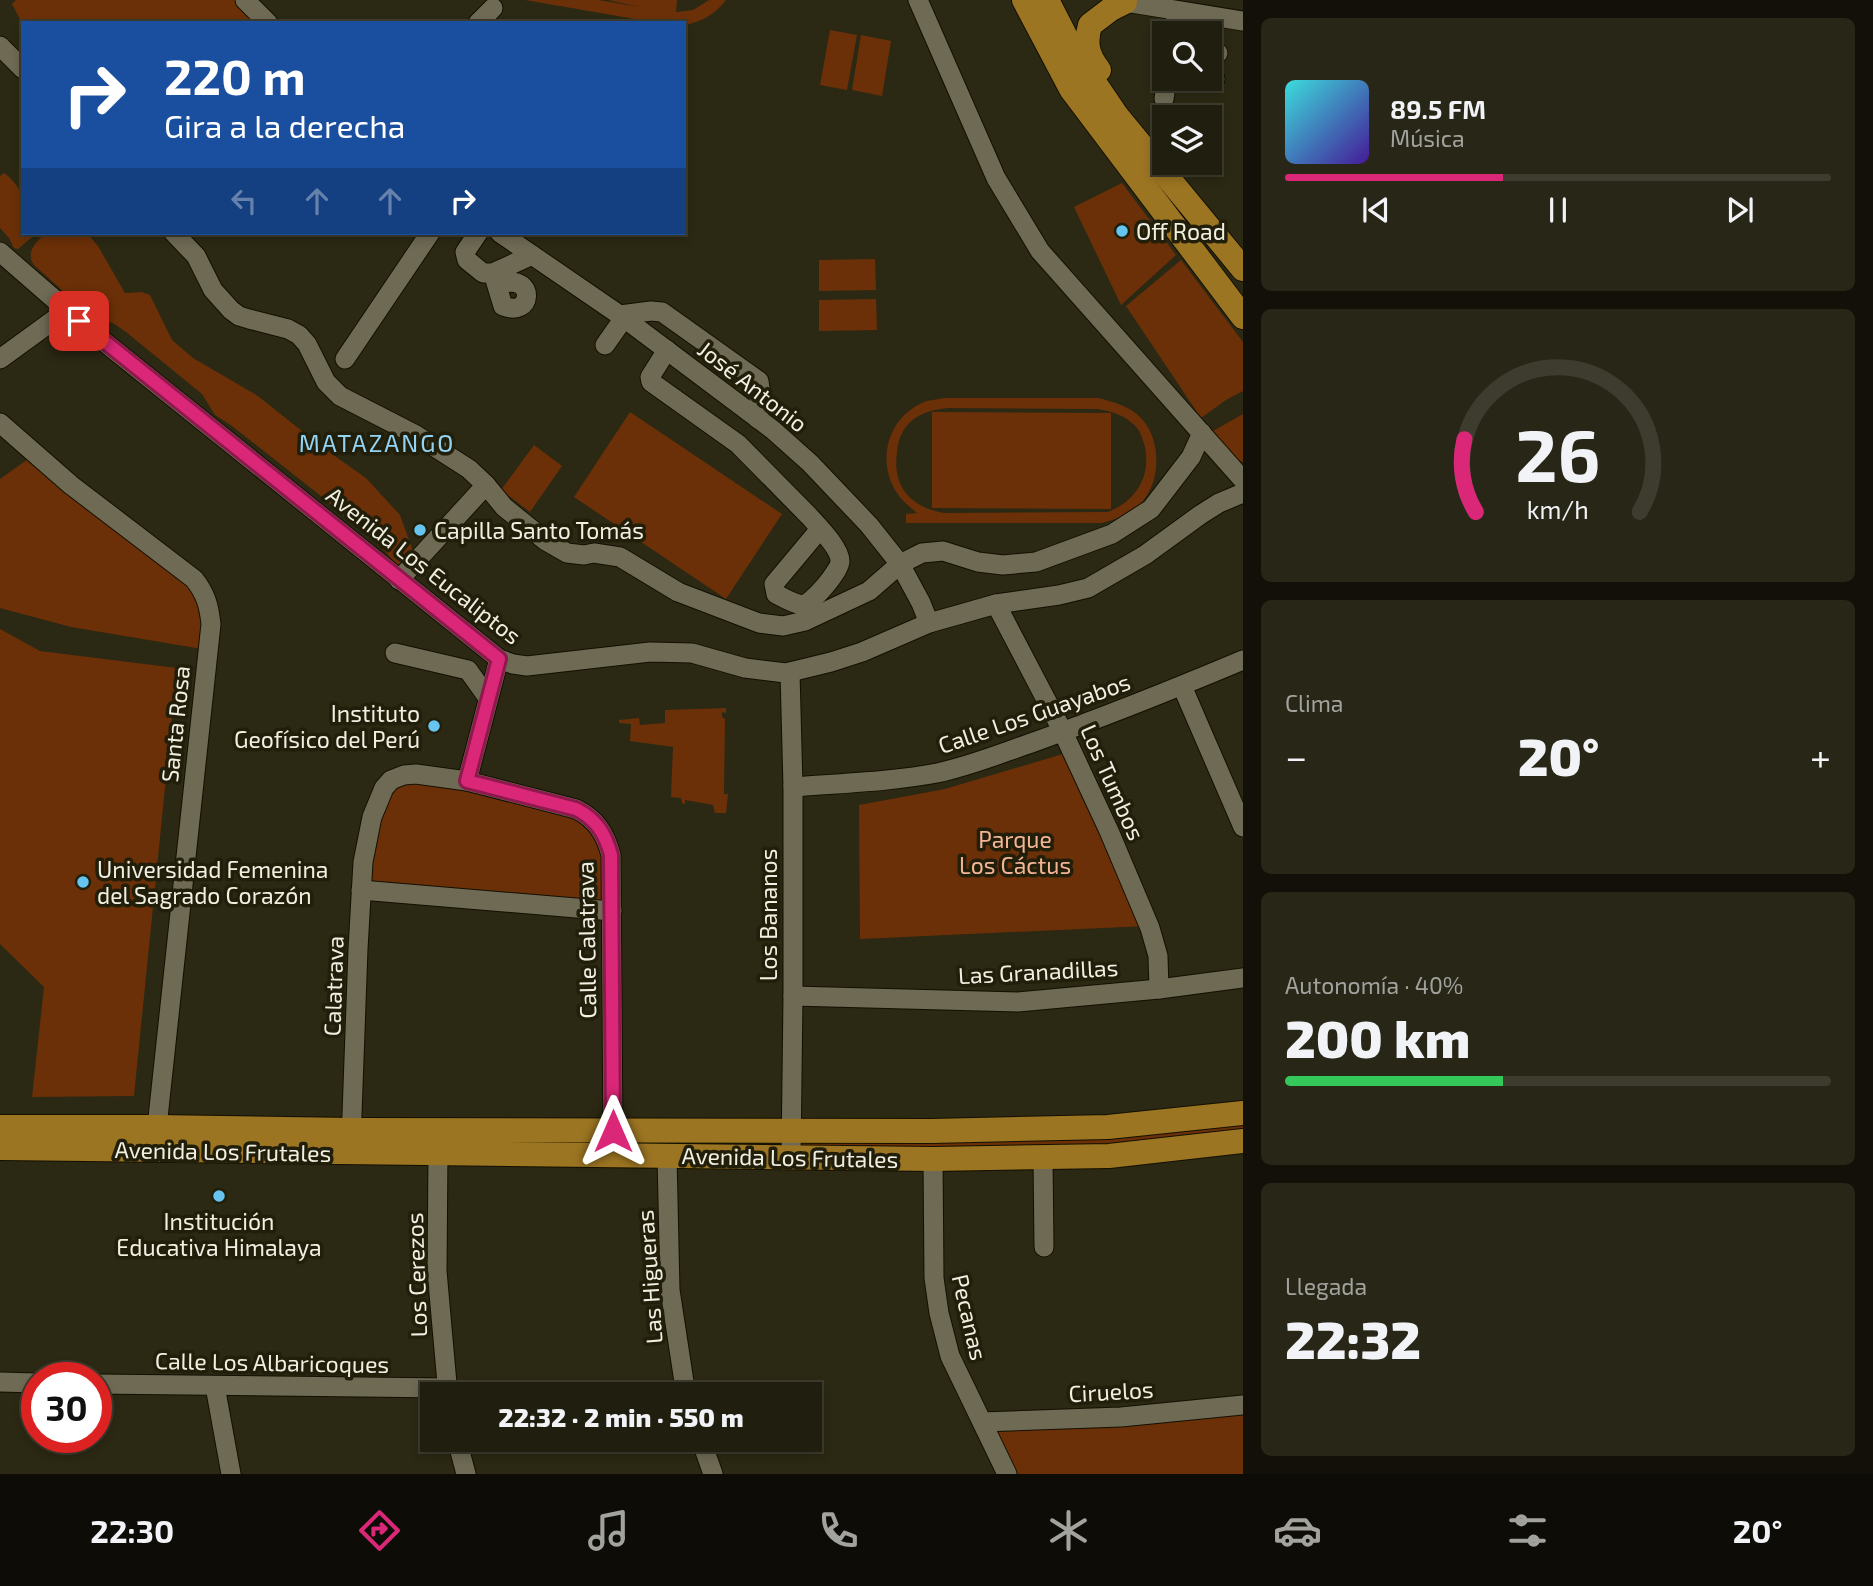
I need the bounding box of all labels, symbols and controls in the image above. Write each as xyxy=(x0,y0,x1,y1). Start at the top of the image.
map controls xyxy=(1152,21,1222,175)
button: search xyxy=(1152,21,1222,91)
text: 220 m xyxy=(164,46,306,105)
icon: right xyxy=(49,49,140,140)
text: 89.5 FM xyxy=(1390,93,1486,124)
button: layers xyxy=(1152,105,1222,175)
text: Gira a la derecha xyxy=(164,106,405,144)
text: Música xyxy=(1390,124,1465,152)
icon: left xyxy=(225,182,263,220)
icon: ahead xyxy=(298,182,336,220)
icon: ahead xyxy=(371,182,409,220)
icon: right xyxy=(444,182,482,220)
icon: previous xyxy=(1357,191,1395,229)
icon: pause xyxy=(1539,191,1577,229)
icon: next xyxy=(1721,191,1759,229)
place label: Off Road xyxy=(1136,217,1226,245)
marker: Off Road xyxy=(1114,223,1130,239)
pin xyxy=(49,291,109,351)
icon: arrive xyxy=(60,302,98,340)
street label: José Antonio xyxy=(693,335,813,437)
text: 26 xyxy=(1515,409,1601,497)
district label: MATAZANGO xyxy=(299,428,455,457)
street label: Avenida Los Eucaliptos xyxy=(321,480,527,650)
text: km/h xyxy=(1527,494,1589,524)
place label: Capilla Santo Tomás xyxy=(434,516,644,544)
marker: Capilla Santo Tomás xyxy=(412,522,428,538)
street label: Santa Rosa xyxy=(155,664,195,784)
street label: Calle Los Guayabos xyxy=(934,667,1134,759)
text: Clima xyxy=(1285,689,1343,717)
place label: Instituto Geofísico del Perú xyxy=(234,699,420,753)
marker: Instituto Geofísico del Perú xyxy=(426,718,442,734)
street label: Los Tumbos xyxy=(1075,720,1151,844)
text: 20° xyxy=(1518,724,1599,786)
text: − xyxy=(1285,733,1307,779)
text: + xyxy=(1810,733,1831,779)
park label: Parque Los Cáctus xyxy=(959,825,1071,879)
street label: Los Bananos xyxy=(754,849,782,981)
place label: Universidad Femenina del Sagrado Corazón xyxy=(97,855,328,909)
street label: Calle Calatrava xyxy=(571,861,601,1019)
marker: Universidad Femenina del Sagrado Corazón xyxy=(75,874,91,890)
street label: Calatrava xyxy=(317,935,349,1037)
street label: Las Granadillas xyxy=(957,953,1119,989)
text: Autonomía · 40% xyxy=(1285,971,1463,999)
text: 200 km xyxy=(1285,1006,1470,1068)
position arrow xyxy=(576,1094,650,1168)
street label: Avenida Los Frutales xyxy=(115,1135,331,1167)
street label: Avenida Los Frutales xyxy=(682,1141,898,1173)
marker: Institución Educativa Himalaya xyxy=(211,1188,227,1204)
place label: Institución Educativa Himalaya xyxy=(116,1207,322,1261)
street label: Las Higueras xyxy=(630,1209,668,1345)
street label: Los Cerezos xyxy=(400,1212,432,1338)
street label: Pecanas xyxy=(947,1271,993,1363)
text: Llegada xyxy=(1285,1272,1367,1300)
text: 22:32 xyxy=(1285,1307,1421,1369)
street label: Calle Los Albaricoques xyxy=(155,1346,389,1378)
speed limit sign: 30 xyxy=(21,1362,112,1453)
street label: Ciruelos xyxy=(1068,1375,1154,1407)
text: 22:32 · 2 min · 550 m xyxy=(498,1401,744,1432)
icon: directions xyxy=(355,1506,404,1555)
icon: music xyxy=(584,1506,633,1555)
icon: phone xyxy=(814,1506,863,1555)
icon: climate xyxy=(1044,1506,1093,1555)
icon: car xyxy=(1273,1506,1322,1555)
icon: filters xyxy=(1503,1506,1552,1555)
text: 22:30 xyxy=(90,1511,174,1549)
text: 20° xyxy=(1733,1511,1783,1549)

